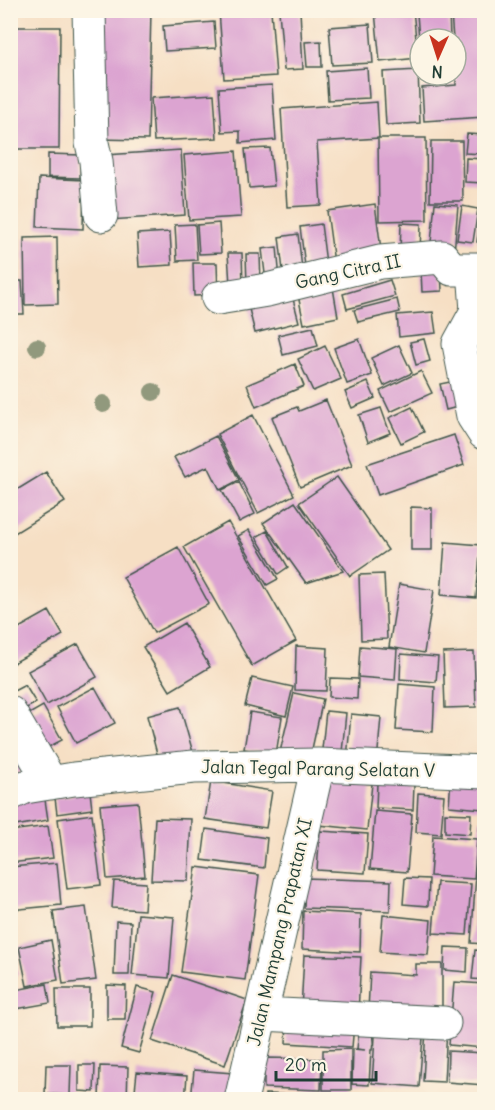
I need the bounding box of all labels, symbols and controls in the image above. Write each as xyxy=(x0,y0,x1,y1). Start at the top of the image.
north arrow xyxy=(408,27,468,87)
text: N xyxy=(431,62,443,82)
street label: Gang Citra II xyxy=(293,249,403,294)
street label: Jalan Tegal Parang Selatan V xyxy=(201,755,435,782)
street label: Jalan Mampang Prapatan XI xyxy=(242,816,317,1048)
scale bar xyxy=(276,1044,376,1082)
text: 20 m xyxy=(285,1053,327,1076)

